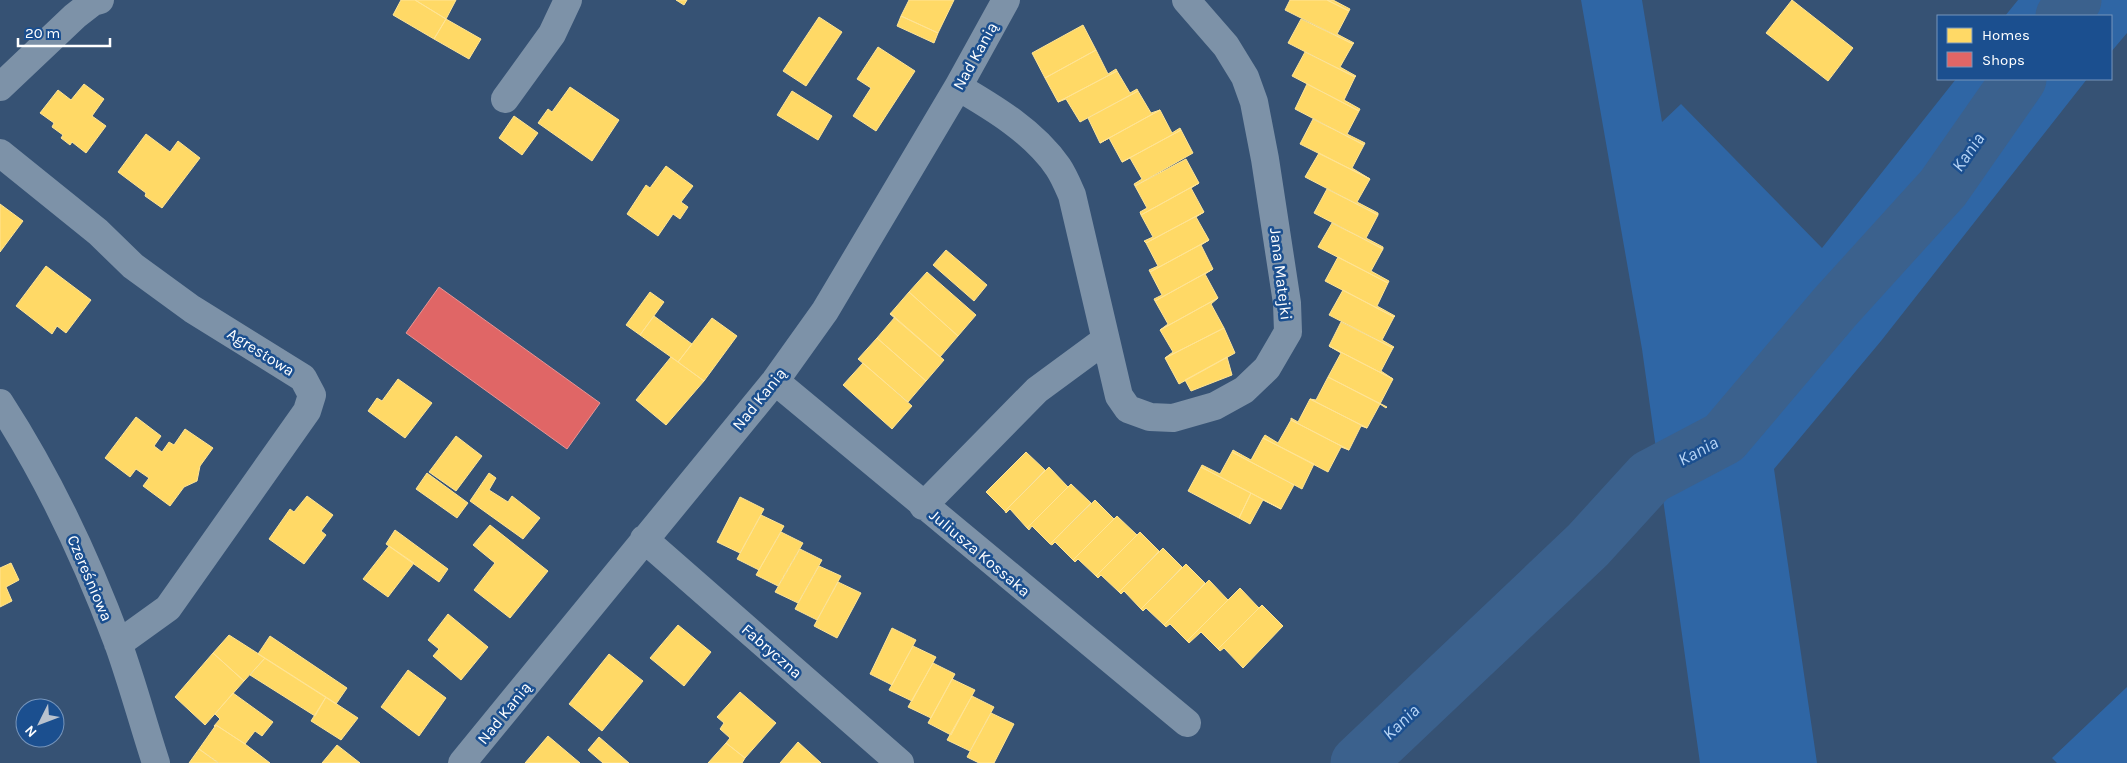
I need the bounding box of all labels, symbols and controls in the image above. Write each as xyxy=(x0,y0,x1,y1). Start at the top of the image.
scale bar xyxy=(18,15,110,47)
legend xyxy=(1937,15,2112,80)
street label: Nad Kanią xyxy=(949,19,1002,93)
text: 20 m xyxy=(25,24,60,42)
text: Homes xyxy=(1982,26,2030,44)
text: Shops xyxy=(1982,51,2025,69)
water label: Kania xyxy=(1947,128,1989,176)
street label: Jana Matejki xyxy=(1266,227,1296,321)
street label: Agrestowa xyxy=(224,324,298,380)
street label: Nad Kanią xyxy=(728,364,790,434)
water label: Kania xyxy=(1674,431,1722,471)
street label: Juliusza Kossaka xyxy=(926,505,1034,601)
street label: Czereśniowa xyxy=(63,532,117,624)
street label: Fabryczna xyxy=(738,620,806,682)
street label: Nad Kanią xyxy=(473,678,535,748)
north arrow xyxy=(15,698,65,748)
water label: Kania xyxy=(1378,699,1424,745)
text: N xyxy=(21,722,40,741)

